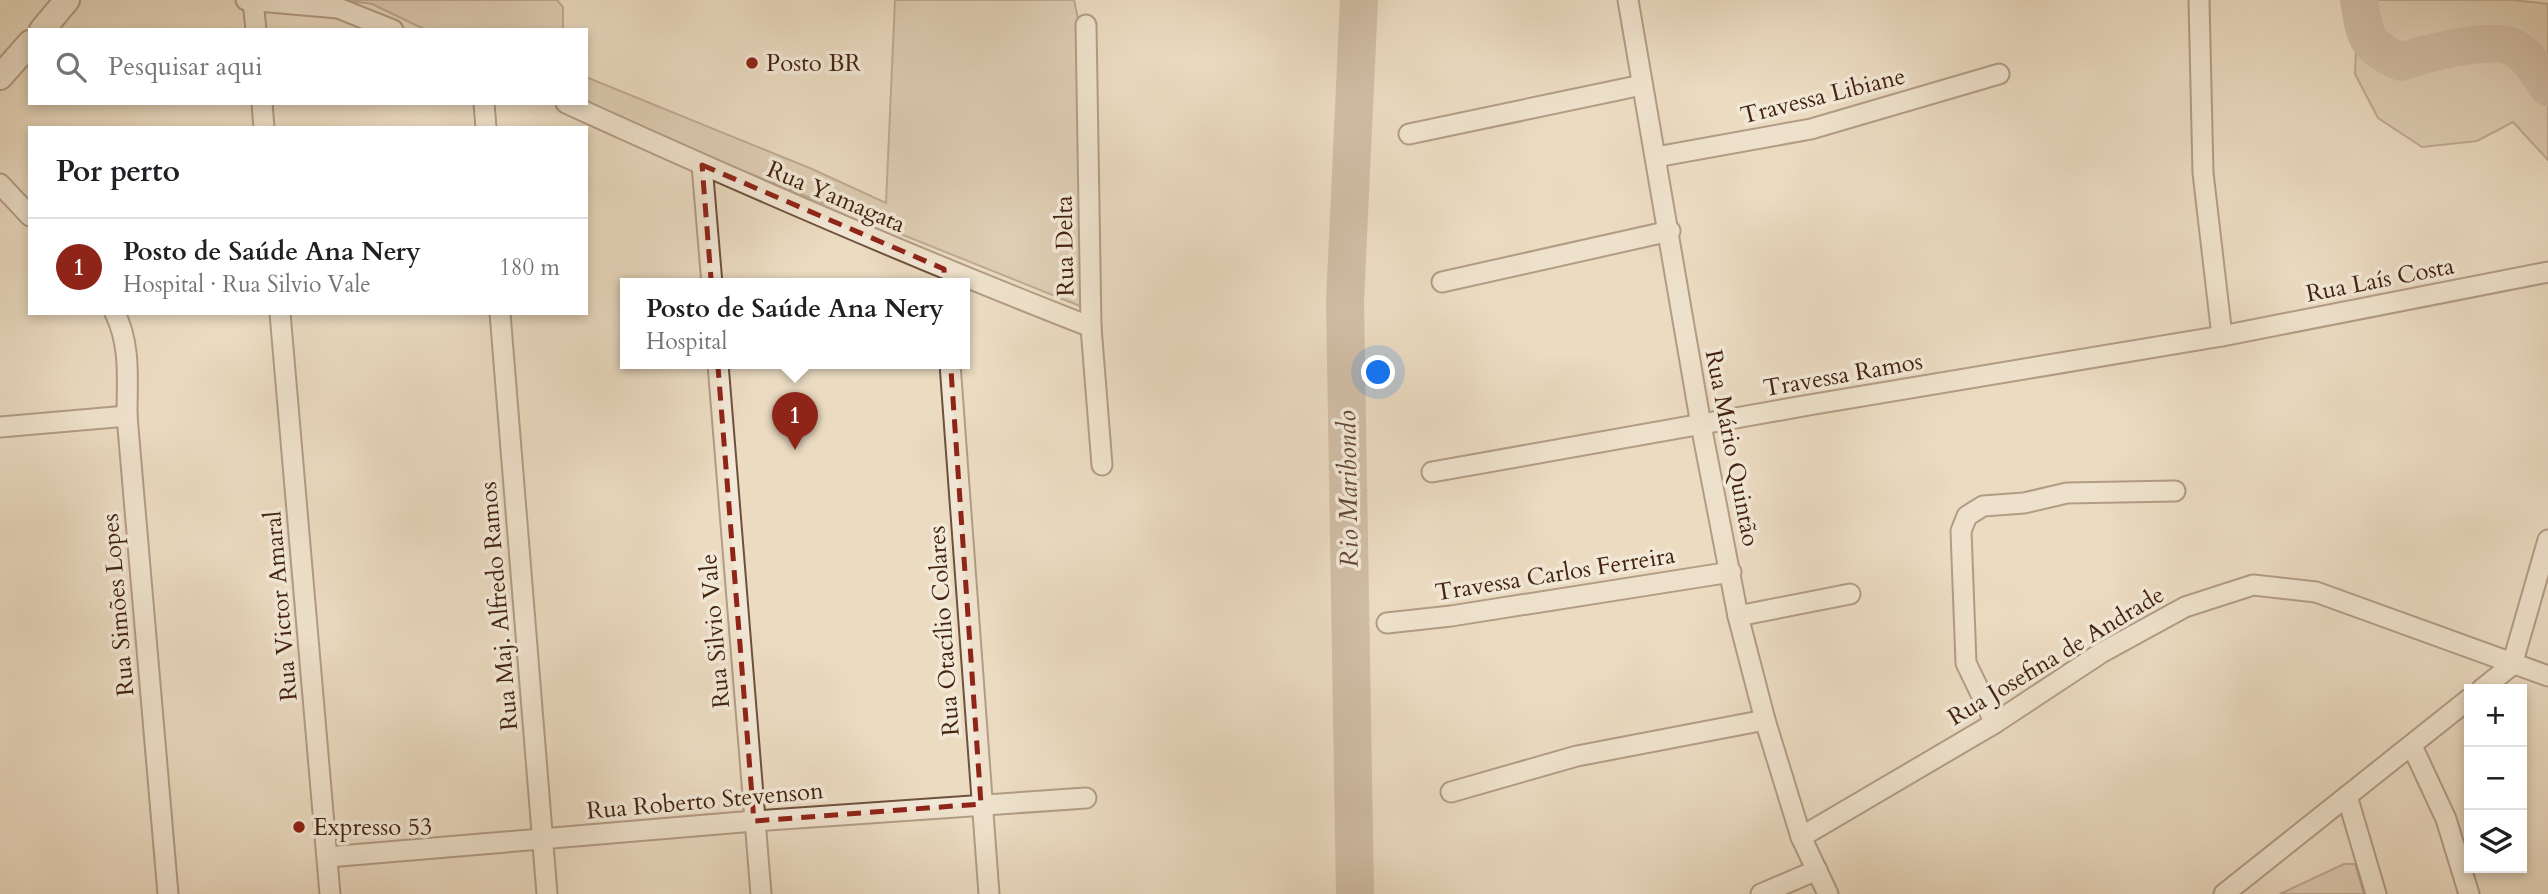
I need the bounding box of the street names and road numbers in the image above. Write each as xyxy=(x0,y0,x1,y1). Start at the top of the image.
street label: Travessa Libiane xyxy=(1737,60,1909,132)
street label: Rua Yamagata xyxy=(762,153,911,241)
street label: Rua Delta xyxy=(1048,195,1082,297)
street label: Rua Laís Costa xyxy=(2303,249,2457,311)
street label: Travessa Ramos xyxy=(1761,345,1925,405)
street label: Rua Mário Quintão xyxy=(1697,347,1767,549)
street label: Rua Maj. Alfredo Ramos xyxy=(472,480,526,732)
street label: Rua Victor Amaral xyxy=(256,510,306,702)
street label: Rua Simões Lopes xyxy=(94,512,142,698)
street label: Rua Otacílio Colares xyxy=(920,525,968,737)
street label: Travessa Carlos Ferreira xyxy=(1433,539,1678,609)
street label: Rua Silvio Vale xyxy=(692,552,738,710)
street label: Rua Josefina de Andrade xyxy=(1942,578,2170,734)
street label: Rua Roberto Stevenson xyxy=(585,774,825,828)

